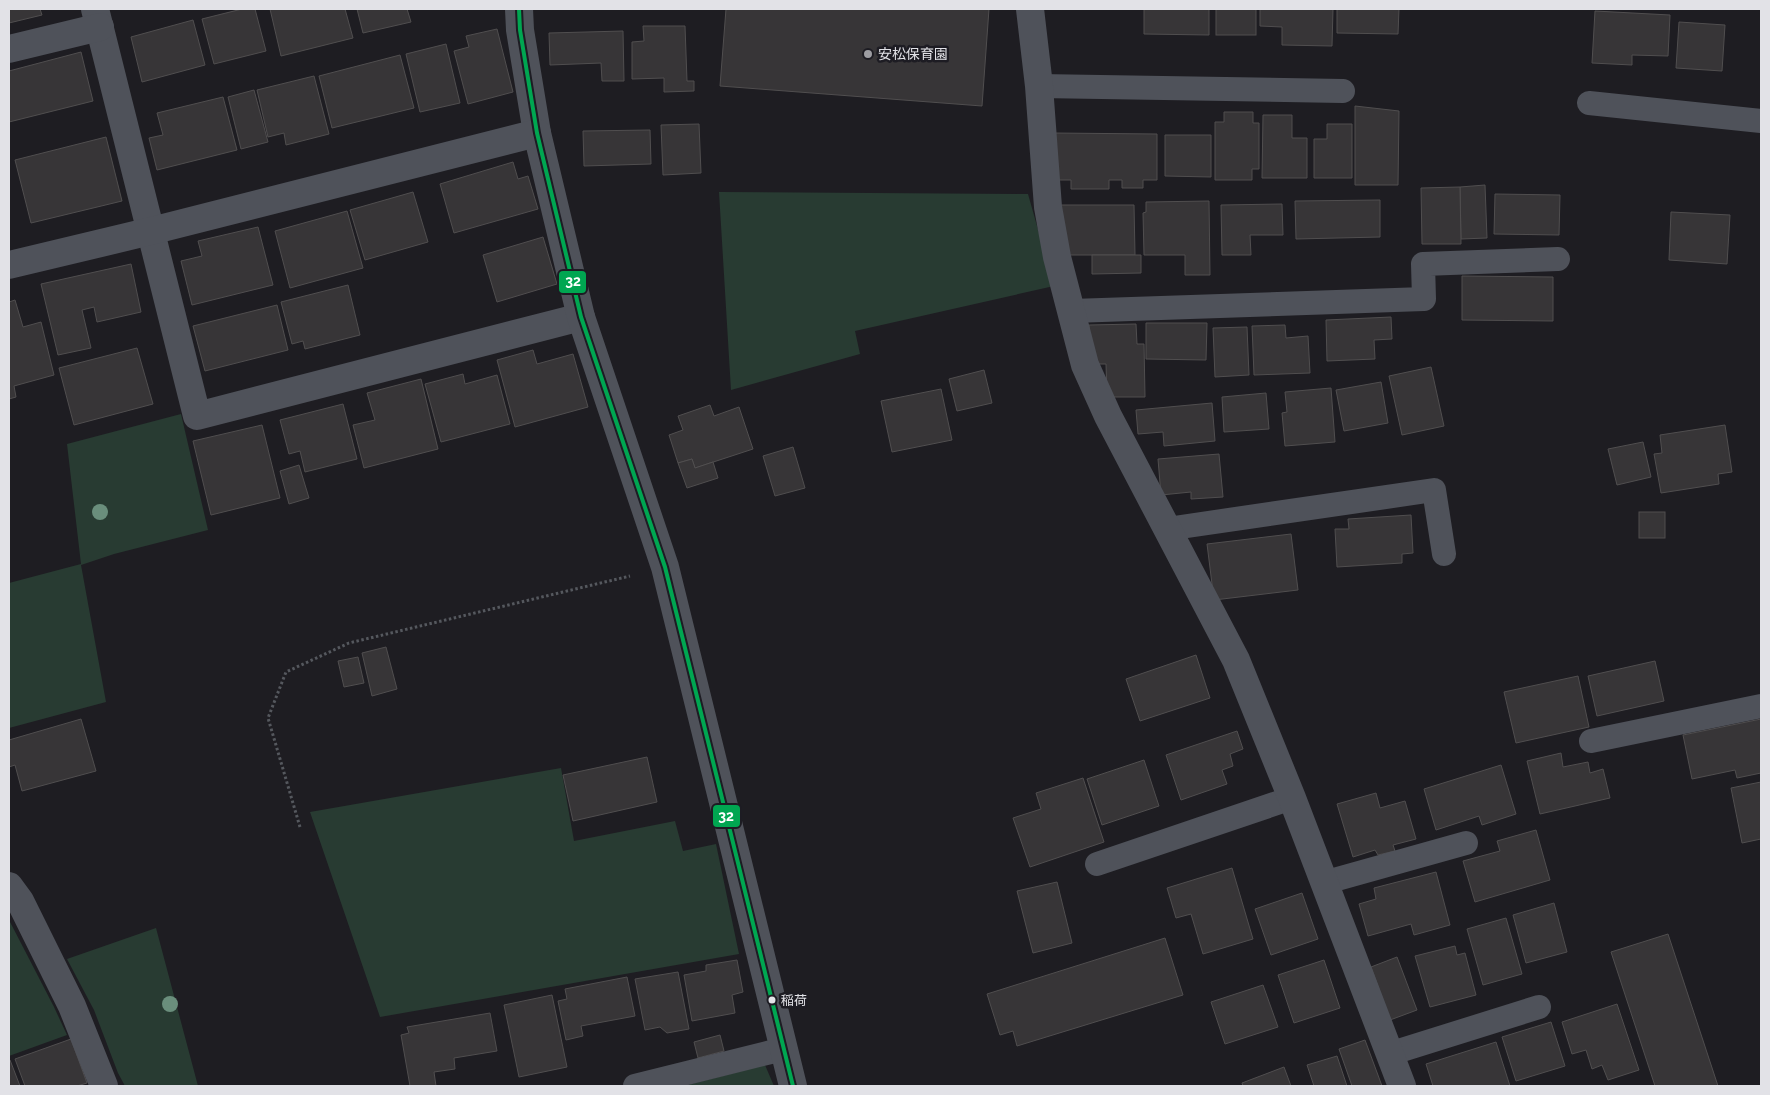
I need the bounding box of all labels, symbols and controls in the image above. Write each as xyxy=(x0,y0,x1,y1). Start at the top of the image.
place label: 安松保育園 xyxy=(878,46,948,62)
marker: 安松保育園 xyxy=(862,48,874,60)
line badge: 32 xyxy=(558,270,587,294)
text: 32 xyxy=(565,273,581,289)
line badge: 32 xyxy=(712,804,741,828)
text: 32 xyxy=(718,808,734,824)
place label: 稲荷 xyxy=(781,993,807,1008)
marker: 稲荷 xyxy=(767,995,777,1005)

